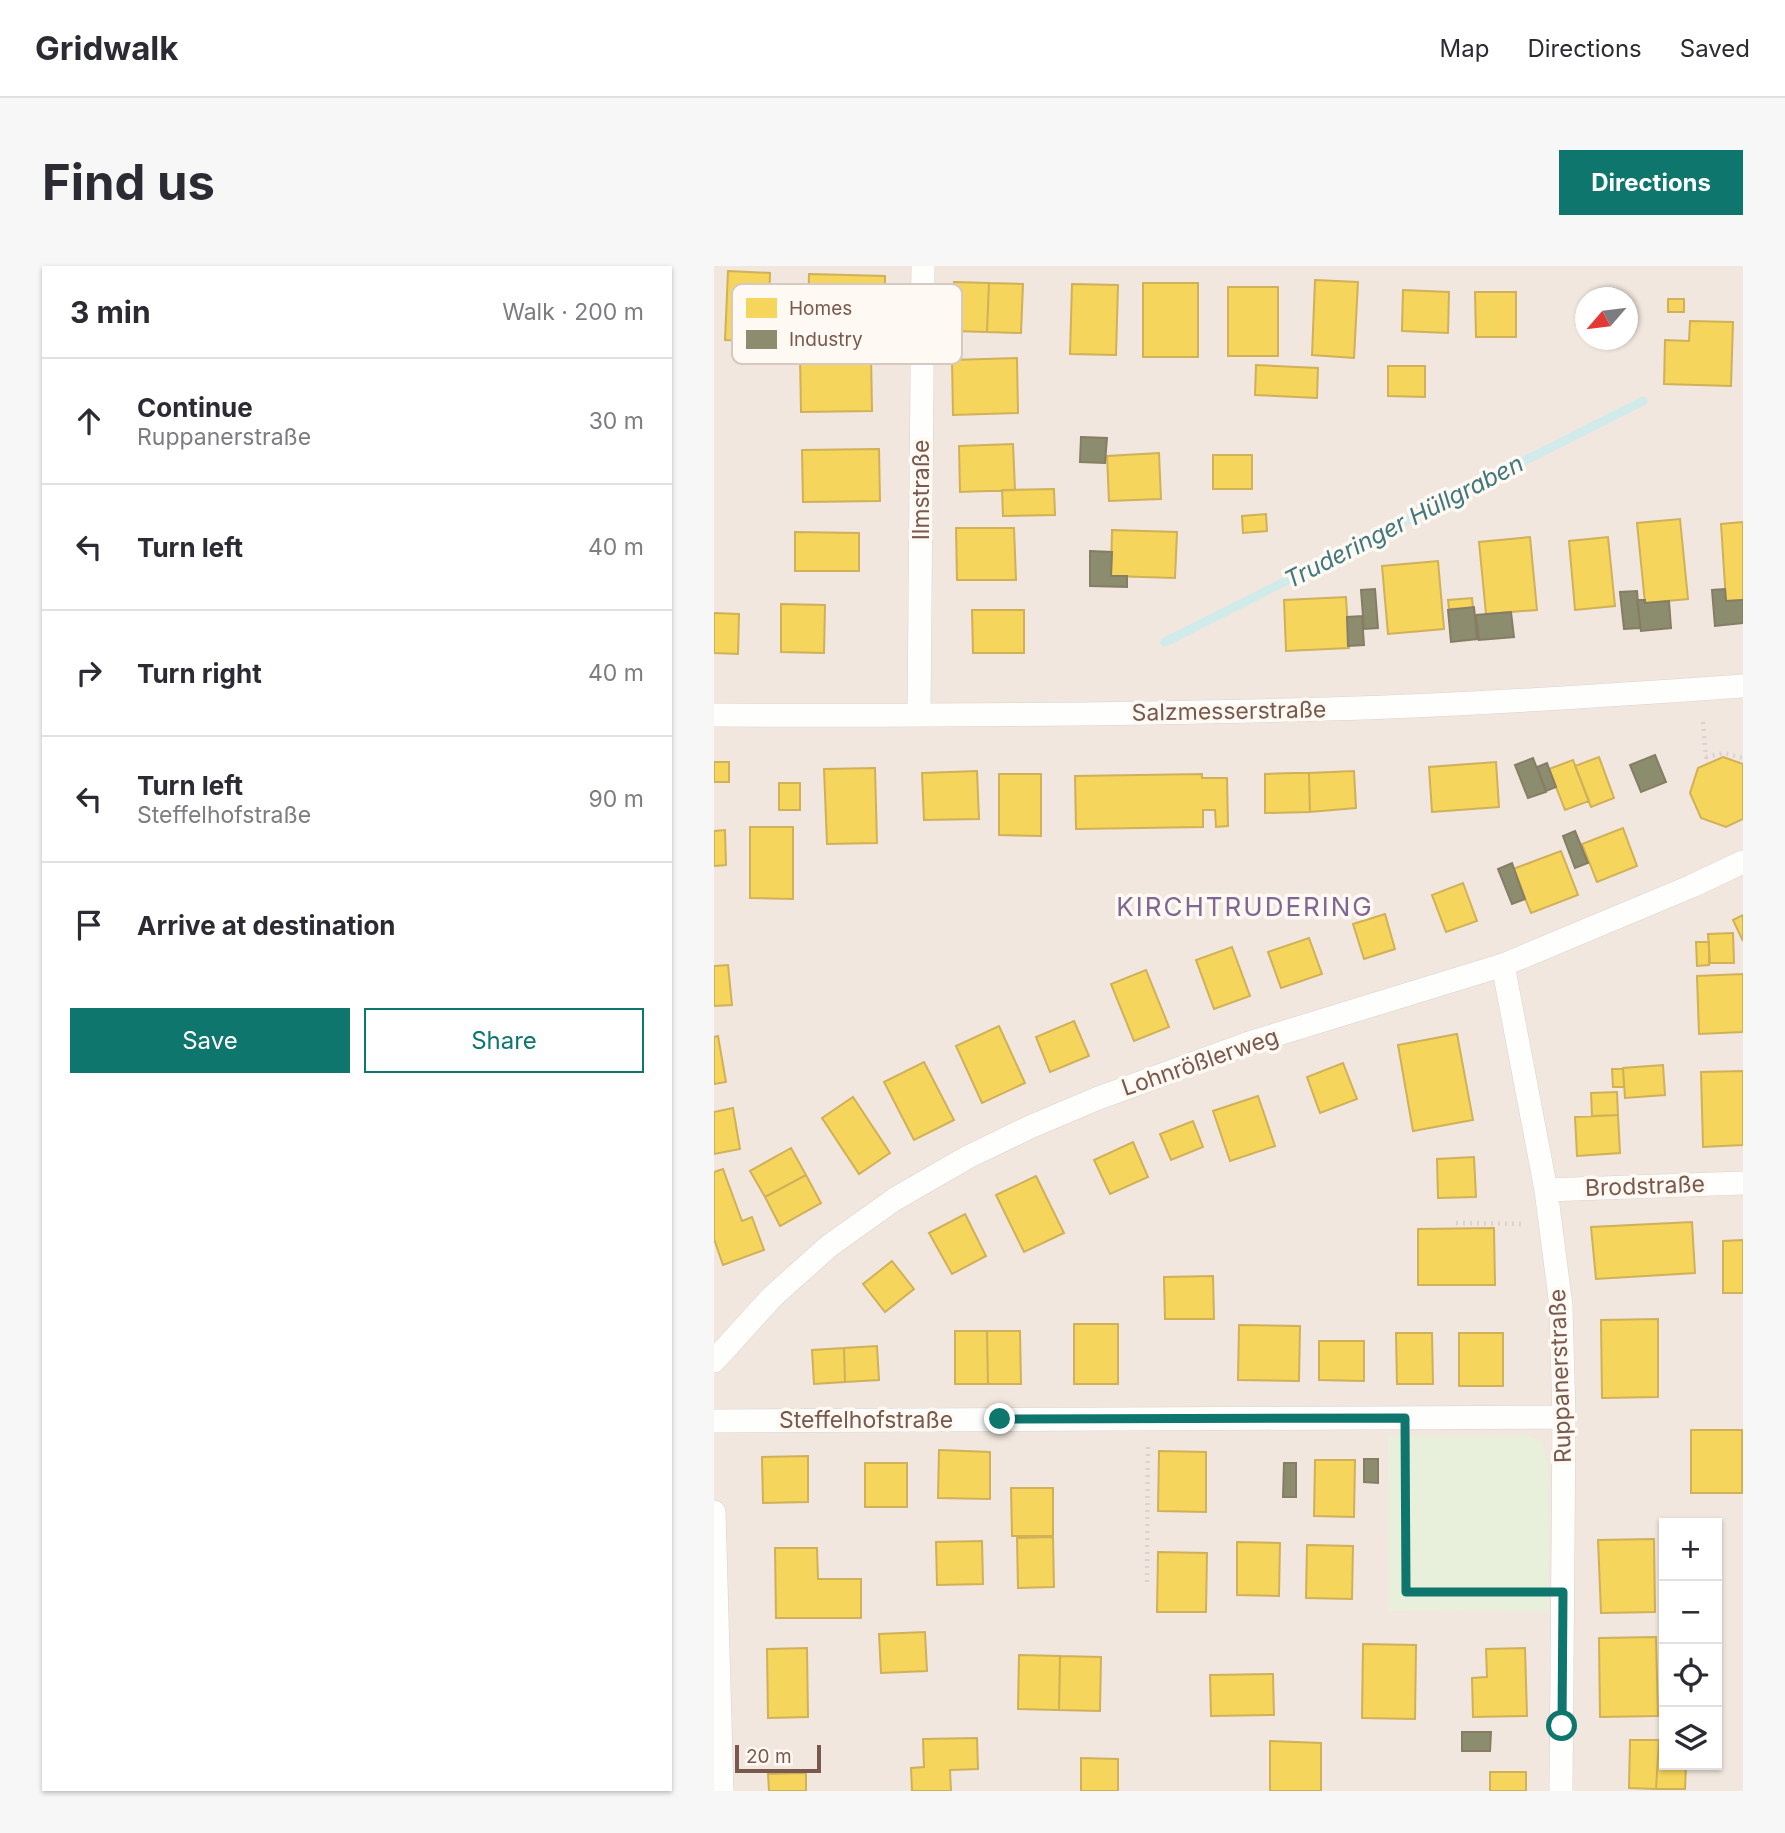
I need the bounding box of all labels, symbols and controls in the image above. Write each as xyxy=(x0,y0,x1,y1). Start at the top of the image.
text: Gridwalk xyxy=(35,28,178,68)
text: Map xyxy=(1440,34,1489,63)
text: Directions xyxy=(1527,34,1642,63)
text: Saved xyxy=(1680,34,1750,63)
button: Directions xyxy=(1559,150,1743,215)
text: Find us xyxy=(42,153,215,212)
legend xyxy=(732,284,962,364)
north arrow xyxy=(1575,287,1638,350)
text: 3 min xyxy=(70,294,151,330)
text: Homes xyxy=(789,297,852,320)
text: Walk · 200 m xyxy=(502,298,644,326)
text: Industry xyxy=(789,328,863,351)
text: Continue xyxy=(137,392,253,423)
icon: ahead xyxy=(70,402,108,440)
text: 30 m xyxy=(589,407,644,435)
text: Ruppanerstraße xyxy=(137,423,311,451)
street label: Ilmstraße xyxy=(907,440,935,540)
water label: Truderinger Hüllgraben xyxy=(1279,449,1528,594)
icon: left xyxy=(70,528,108,566)
text: Turn left xyxy=(137,532,243,563)
text: 40 m xyxy=(588,533,644,561)
icon: right xyxy=(70,654,108,692)
text: Turn right xyxy=(137,658,262,689)
text: 40 m xyxy=(588,659,644,687)
street label: Salzmesserstraße xyxy=(1131,695,1327,727)
text: Turn left xyxy=(137,770,243,801)
icon: left xyxy=(70,780,108,818)
text: 90 m xyxy=(589,785,644,813)
text: Steffelhofstraße xyxy=(137,801,311,829)
district label: KIRCHTRUDERING xyxy=(1116,891,1374,922)
icon: arrive xyxy=(70,906,108,944)
text: Arrive at destination xyxy=(137,910,396,941)
button: Save xyxy=(70,1008,350,1073)
button: Share xyxy=(364,1008,644,1073)
street label: Lohnrößlerweg xyxy=(1118,1022,1282,1102)
street label: Brodstraße xyxy=(1585,1170,1705,1202)
street label: Ruppanerstraße xyxy=(1543,1288,1577,1464)
route end xyxy=(984,1403,1015,1434)
street label: Steffelhofstraße xyxy=(779,1406,953,1434)
map controls xyxy=(1659,1518,1722,1770)
button: + xyxy=(1659,1518,1722,1581)
button: − xyxy=(1659,1581,1722,1644)
button: locate xyxy=(1659,1644,1722,1707)
button: layers xyxy=(1659,1707,1722,1770)
route start xyxy=(1546,1710,1577,1741)
scale bar xyxy=(735,1742,821,1774)
text: 20 m xyxy=(746,1745,792,1768)

